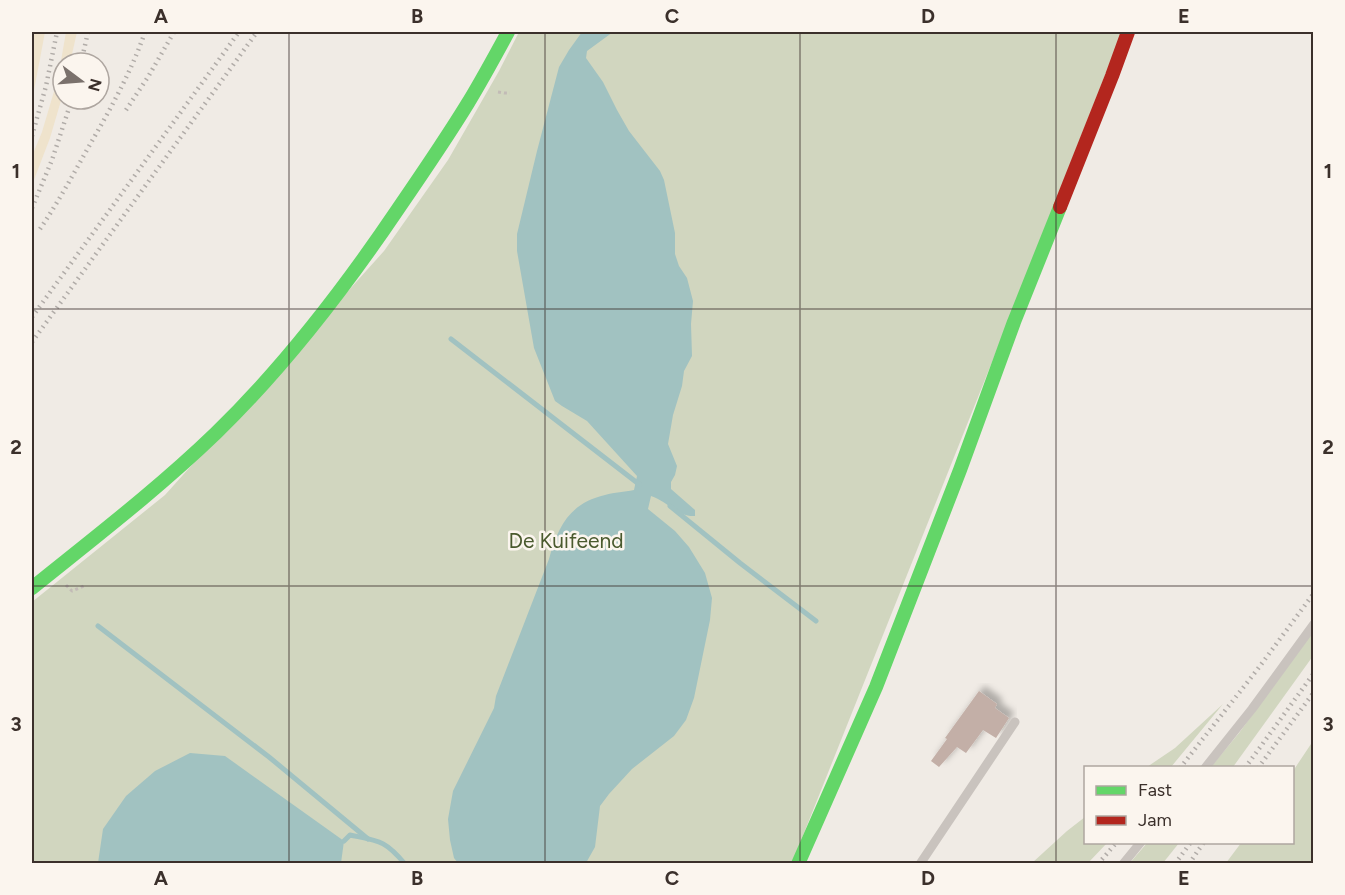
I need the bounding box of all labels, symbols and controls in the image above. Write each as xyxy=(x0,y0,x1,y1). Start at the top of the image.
text: A xyxy=(154,4,169,28)
text: B xyxy=(411,4,423,28)
text: C xyxy=(665,4,679,28)
text: D xyxy=(921,4,935,28)
text: E xyxy=(1178,4,1190,28)
north arrow xyxy=(51,51,111,111)
text: N xyxy=(84,76,106,94)
text: 1 xyxy=(12,159,20,183)
text: 1 xyxy=(1324,159,1332,183)
text: 2 xyxy=(10,435,22,459)
text: 2 xyxy=(1322,435,1334,459)
park label: De Kuifeend xyxy=(508,528,624,553)
text: 3 xyxy=(10,712,22,736)
text: 3 xyxy=(1322,712,1334,736)
legend xyxy=(1084,766,1294,844)
text: Fast xyxy=(1138,779,1172,801)
text: Jam xyxy=(1138,809,1172,831)
text: A xyxy=(154,866,169,890)
text: B xyxy=(411,866,423,890)
text: C xyxy=(665,866,679,890)
text: D xyxy=(921,866,935,890)
text: E xyxy=(1178,866,1190,890)

